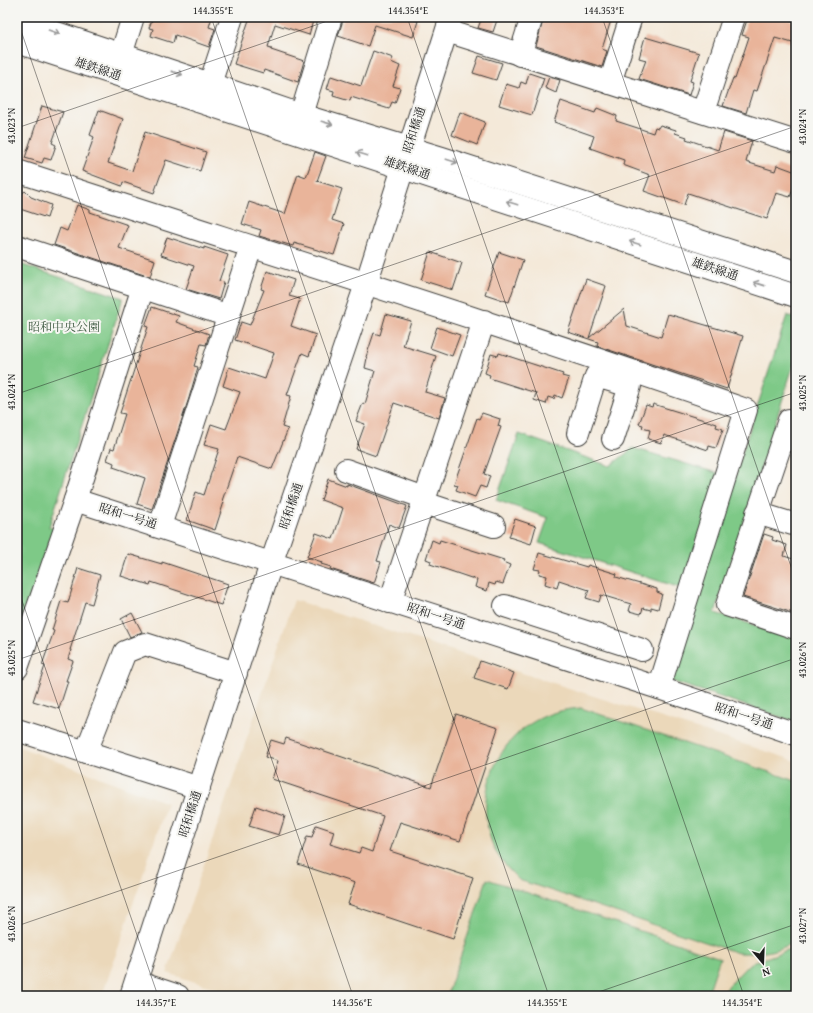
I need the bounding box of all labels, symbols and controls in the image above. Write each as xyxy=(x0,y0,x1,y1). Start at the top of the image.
text: 144.355°E xyxy=(193,3,233,18)
text: 144.354°E xyxy=(388,3,428,18)
text: 144.353°E xyxy=(584,3,624,18)
one-way arrow xyxy=(47,29,60,36)
street label: 雄鉄線通 xyxy=(73,53,124,84)
one-way arrow xyxy=(171,70,184,77)
street label: 昭和橋通 xyxy=(398,104,429,155)
text: 43.023°N xyxy=(4,107,19,144)
text: 43.024°N xyxy=(795,108,810,145)
one-way arrow xyxy=(320,120,333,127)
one-way arrow xyxy=(355,150,368,157)
street label: 雄鉄線通 xyxy=(382,152,433,183)
one-way arrow xyxy=(445,158,458,165)
one-way arrow xyxy=(506,198,518,206)
one-way arrow xyxy=(629,239,642,246)
street label: 雄鉄線通 xyxy=(690,253,741,284)
one-way arrow xyxy=(753,279,765,287)
park label: 昭和中央公園 xyxy=(28,318,100,335)
text: 43.024°N xyxy=(4,373,19,410)
text: 43.025°N xyxy=(795,374,810,411)
street label: 昭和橋通 xyxy=(275,480,306,531)
street label: 昭和一号通 xyxy=(97,499,159,532)
street label: 昭和一号通 xyxy=(405,598,467,633)
text: 43.025°N xyxy=(4,639,19,676)
text: 43.026°N xyxy=(795,641,810,678)
street label: 昭和一号通 xyxy=(713,698,775,733)
street label: 昭和橋通 xyxy=(174,788,205,839)
text: 43.026°N xyxy=(4,905,19,942)
text: 43.027°N xyxy=(795,907,810,944)
north arrow xyxy=(743,943,783,983)
text: N xyxy=(760,964,772,981)
text: 144.357°E xyxy=(136,995,176,1010)
text: 144.356°E xyxy=(332,995,372,1010)
text: 144.355°E xyxy=(527,995,567,1010)
text: 144.354°E xyxy=(722,995,762,1010)

